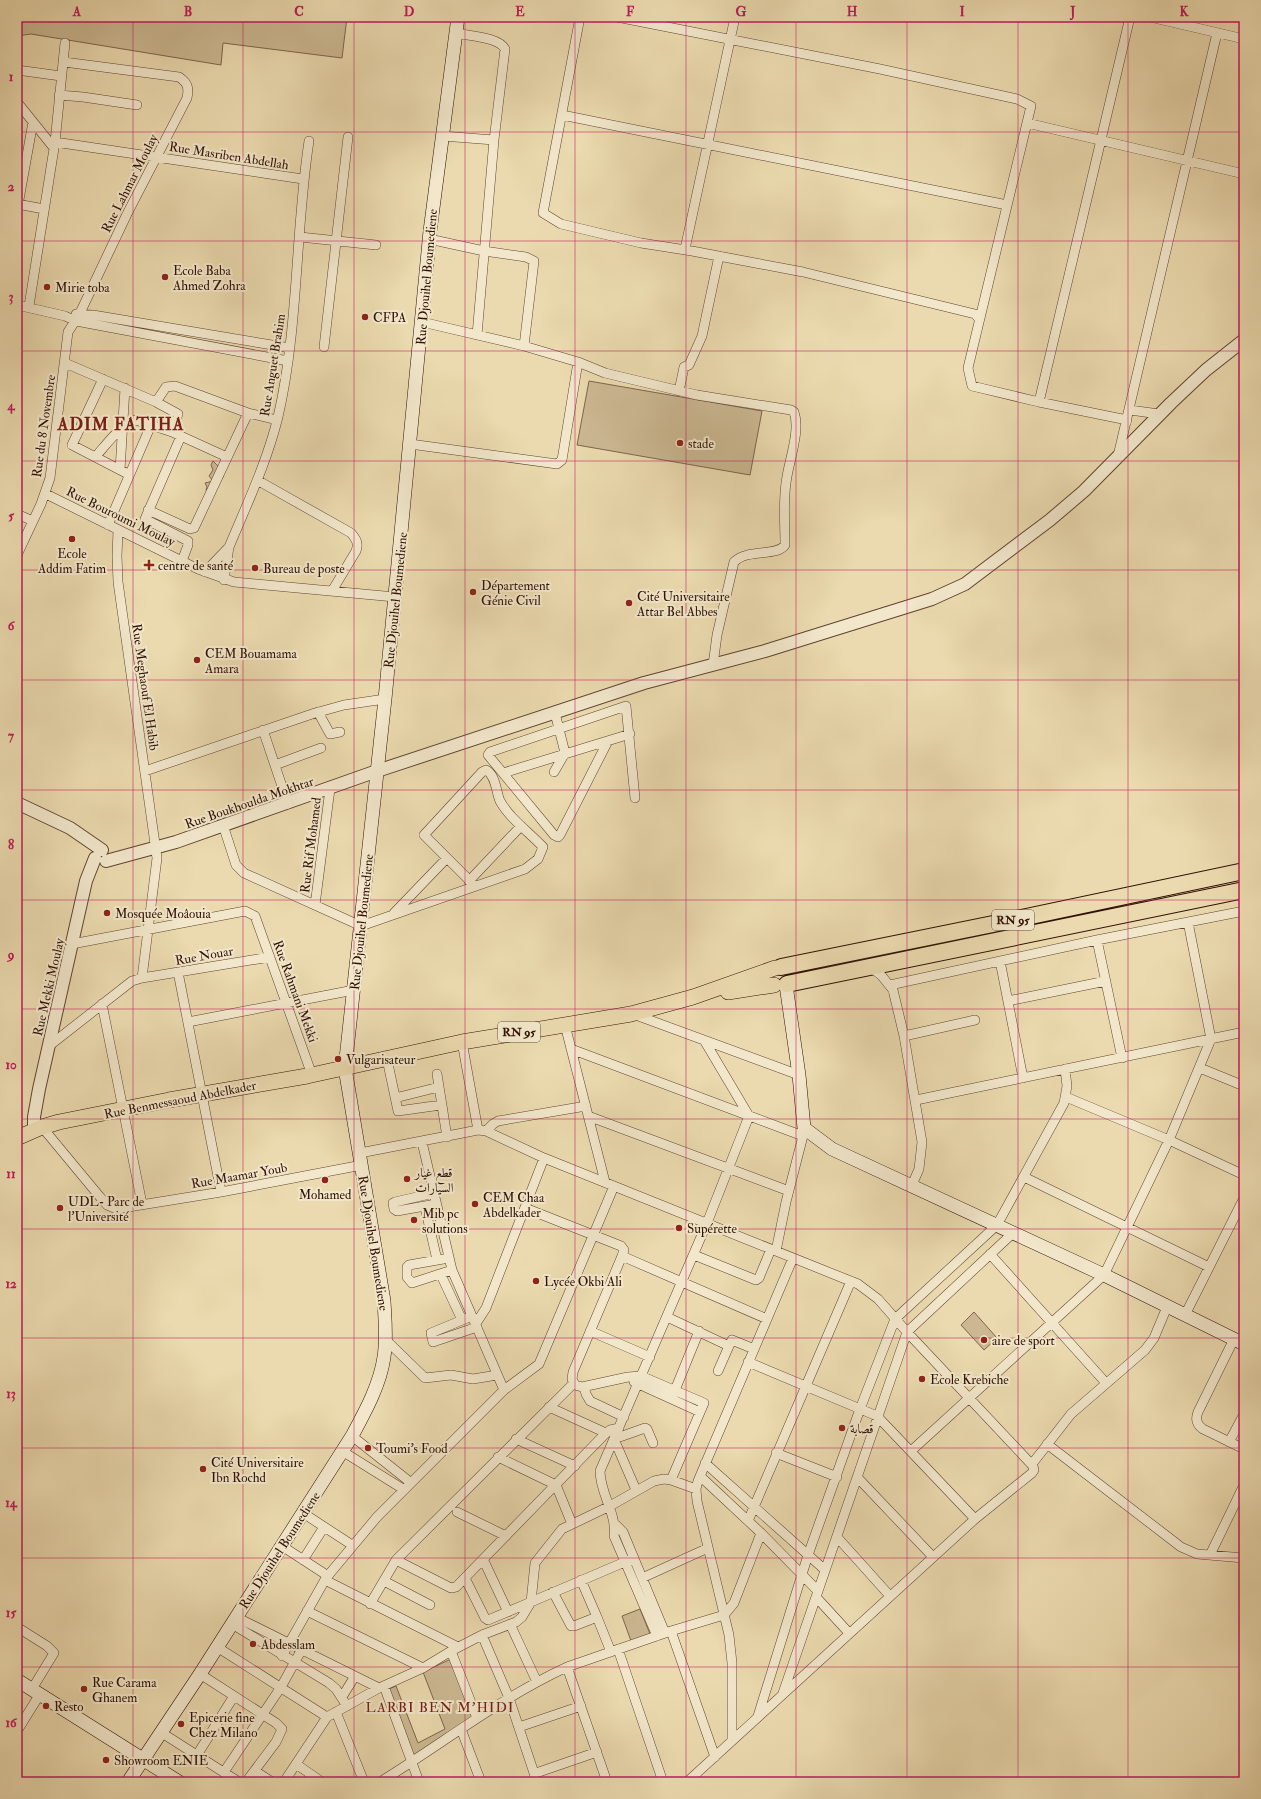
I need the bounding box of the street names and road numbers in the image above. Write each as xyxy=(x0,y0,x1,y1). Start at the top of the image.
street label: Rue Lahmar Moulay xyxy=(98,131,163,236)
street label: Rue Masriben Abdellah xyxy=(168,139,290,173)
street label: Rue Djouihel Boumediene xyxy=(413,208,441,346)
street label: Rue Anguet Brahim xyxy=(257,313,289,418)
street label: Rue du 8 Novembre xyxy=(29,373,59,479)
street label: Rue Bouroumi Moulay xyxy=(63,484,178,551)
street label: Rue Djouihel Boumediene xyxy=(381,531,411,669)
street label: Rue Meghaouf El Habib xyxy=(128,623,162,752)
street label: Rue Boukhoulda Mokhtar xyxy=(183,773,316,833)
street label: Rue Rif Mohamed xyxy=(297,796,325,894)
street label: Rue Djouihel Boumediene xyxy=(347,853,377,991)
road number: RN 95 xyxy=(992,910,1034,930)
street label: Rue Mekki Moulay xyxy=(30,936,69,1038)
street label: Rue Rahmani Mekki xyxy=(269,938,321,1045)
street label: Rue Nouar xyxy=(174,943,235,969)
road number: RN 95 xyxy=(498,1022,540,1042)
street label: Rue Benmessaoud Abdelkader xyxy=(103,1077,258,1123)
street label: Rue Maamar Youb xyxy=(190,1160,288,1192)
street label: Rue Djouihel Boumediene xyxy=(354,1174,392,1313)
street label: Rue Djouihel Boumediene xyxy=(236,1488,324,1612)

